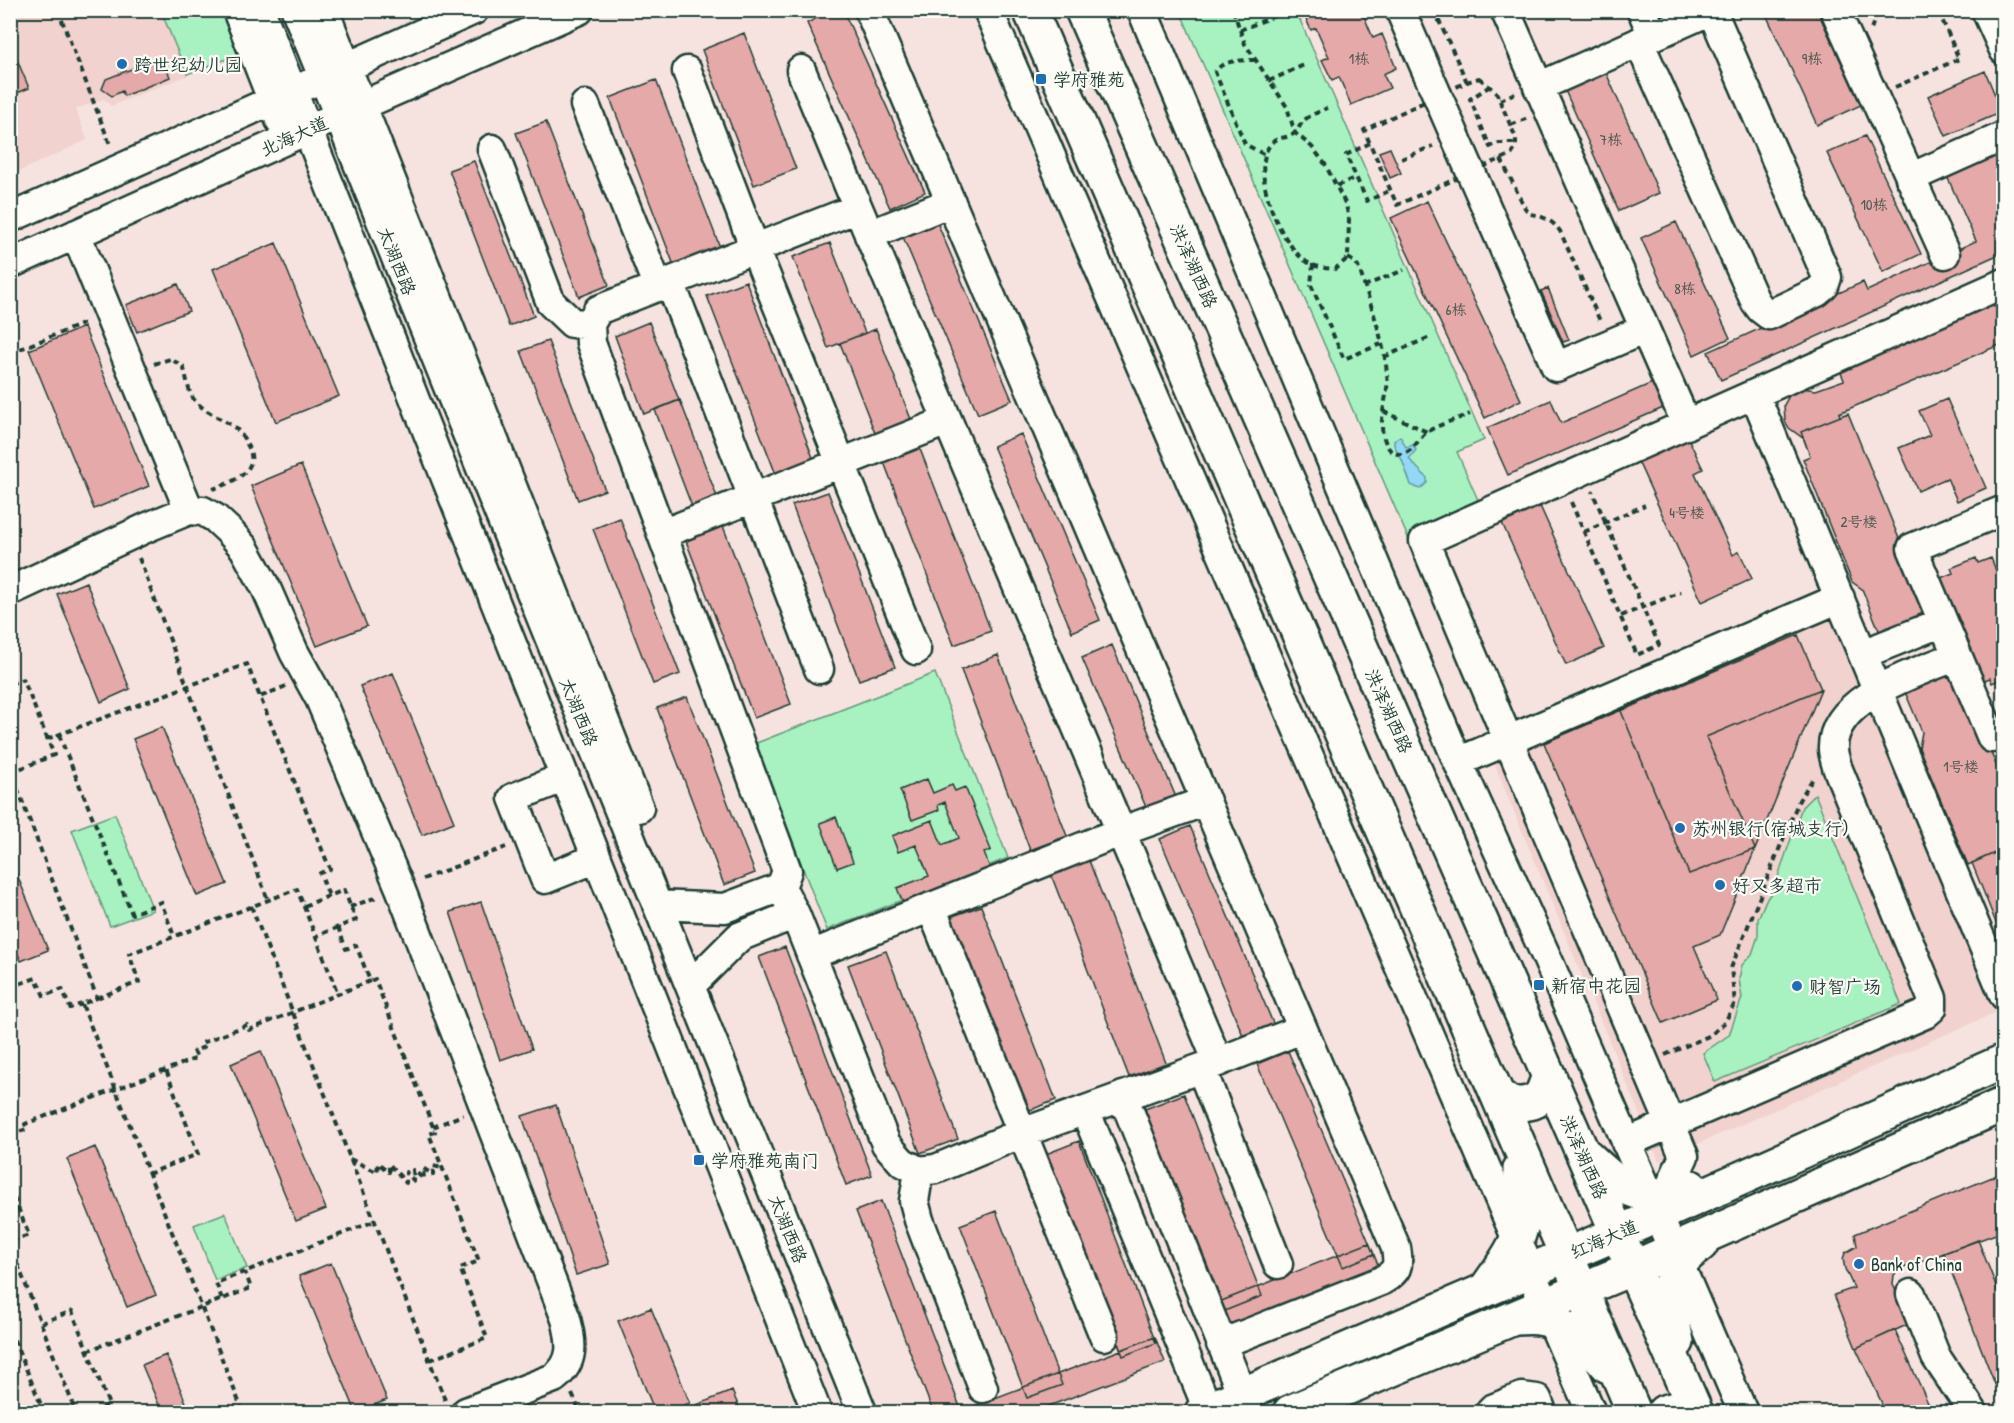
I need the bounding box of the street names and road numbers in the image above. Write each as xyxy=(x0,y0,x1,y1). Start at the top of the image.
street label: 北海大道 xyxy=(256,110,332,162)
street label: 洪泽湖西路 xyxy=(1164,220,1224,312)
street label: 太湖西路 xyxy=(372,223,422,299)
street label: 洪泽湖西路 xyxy=(1359,665,1419,757)
street label: 太湖西路 xyxy=(554,674,604,750)
street label: 洪泽湖西路 xyxy=(1554,1111,1614,1203)
street label: 太湖西路 xyxy=(763,1191,813,1267)
street label: 红海大道 xyxy=(1566,1213,1642,1265)

